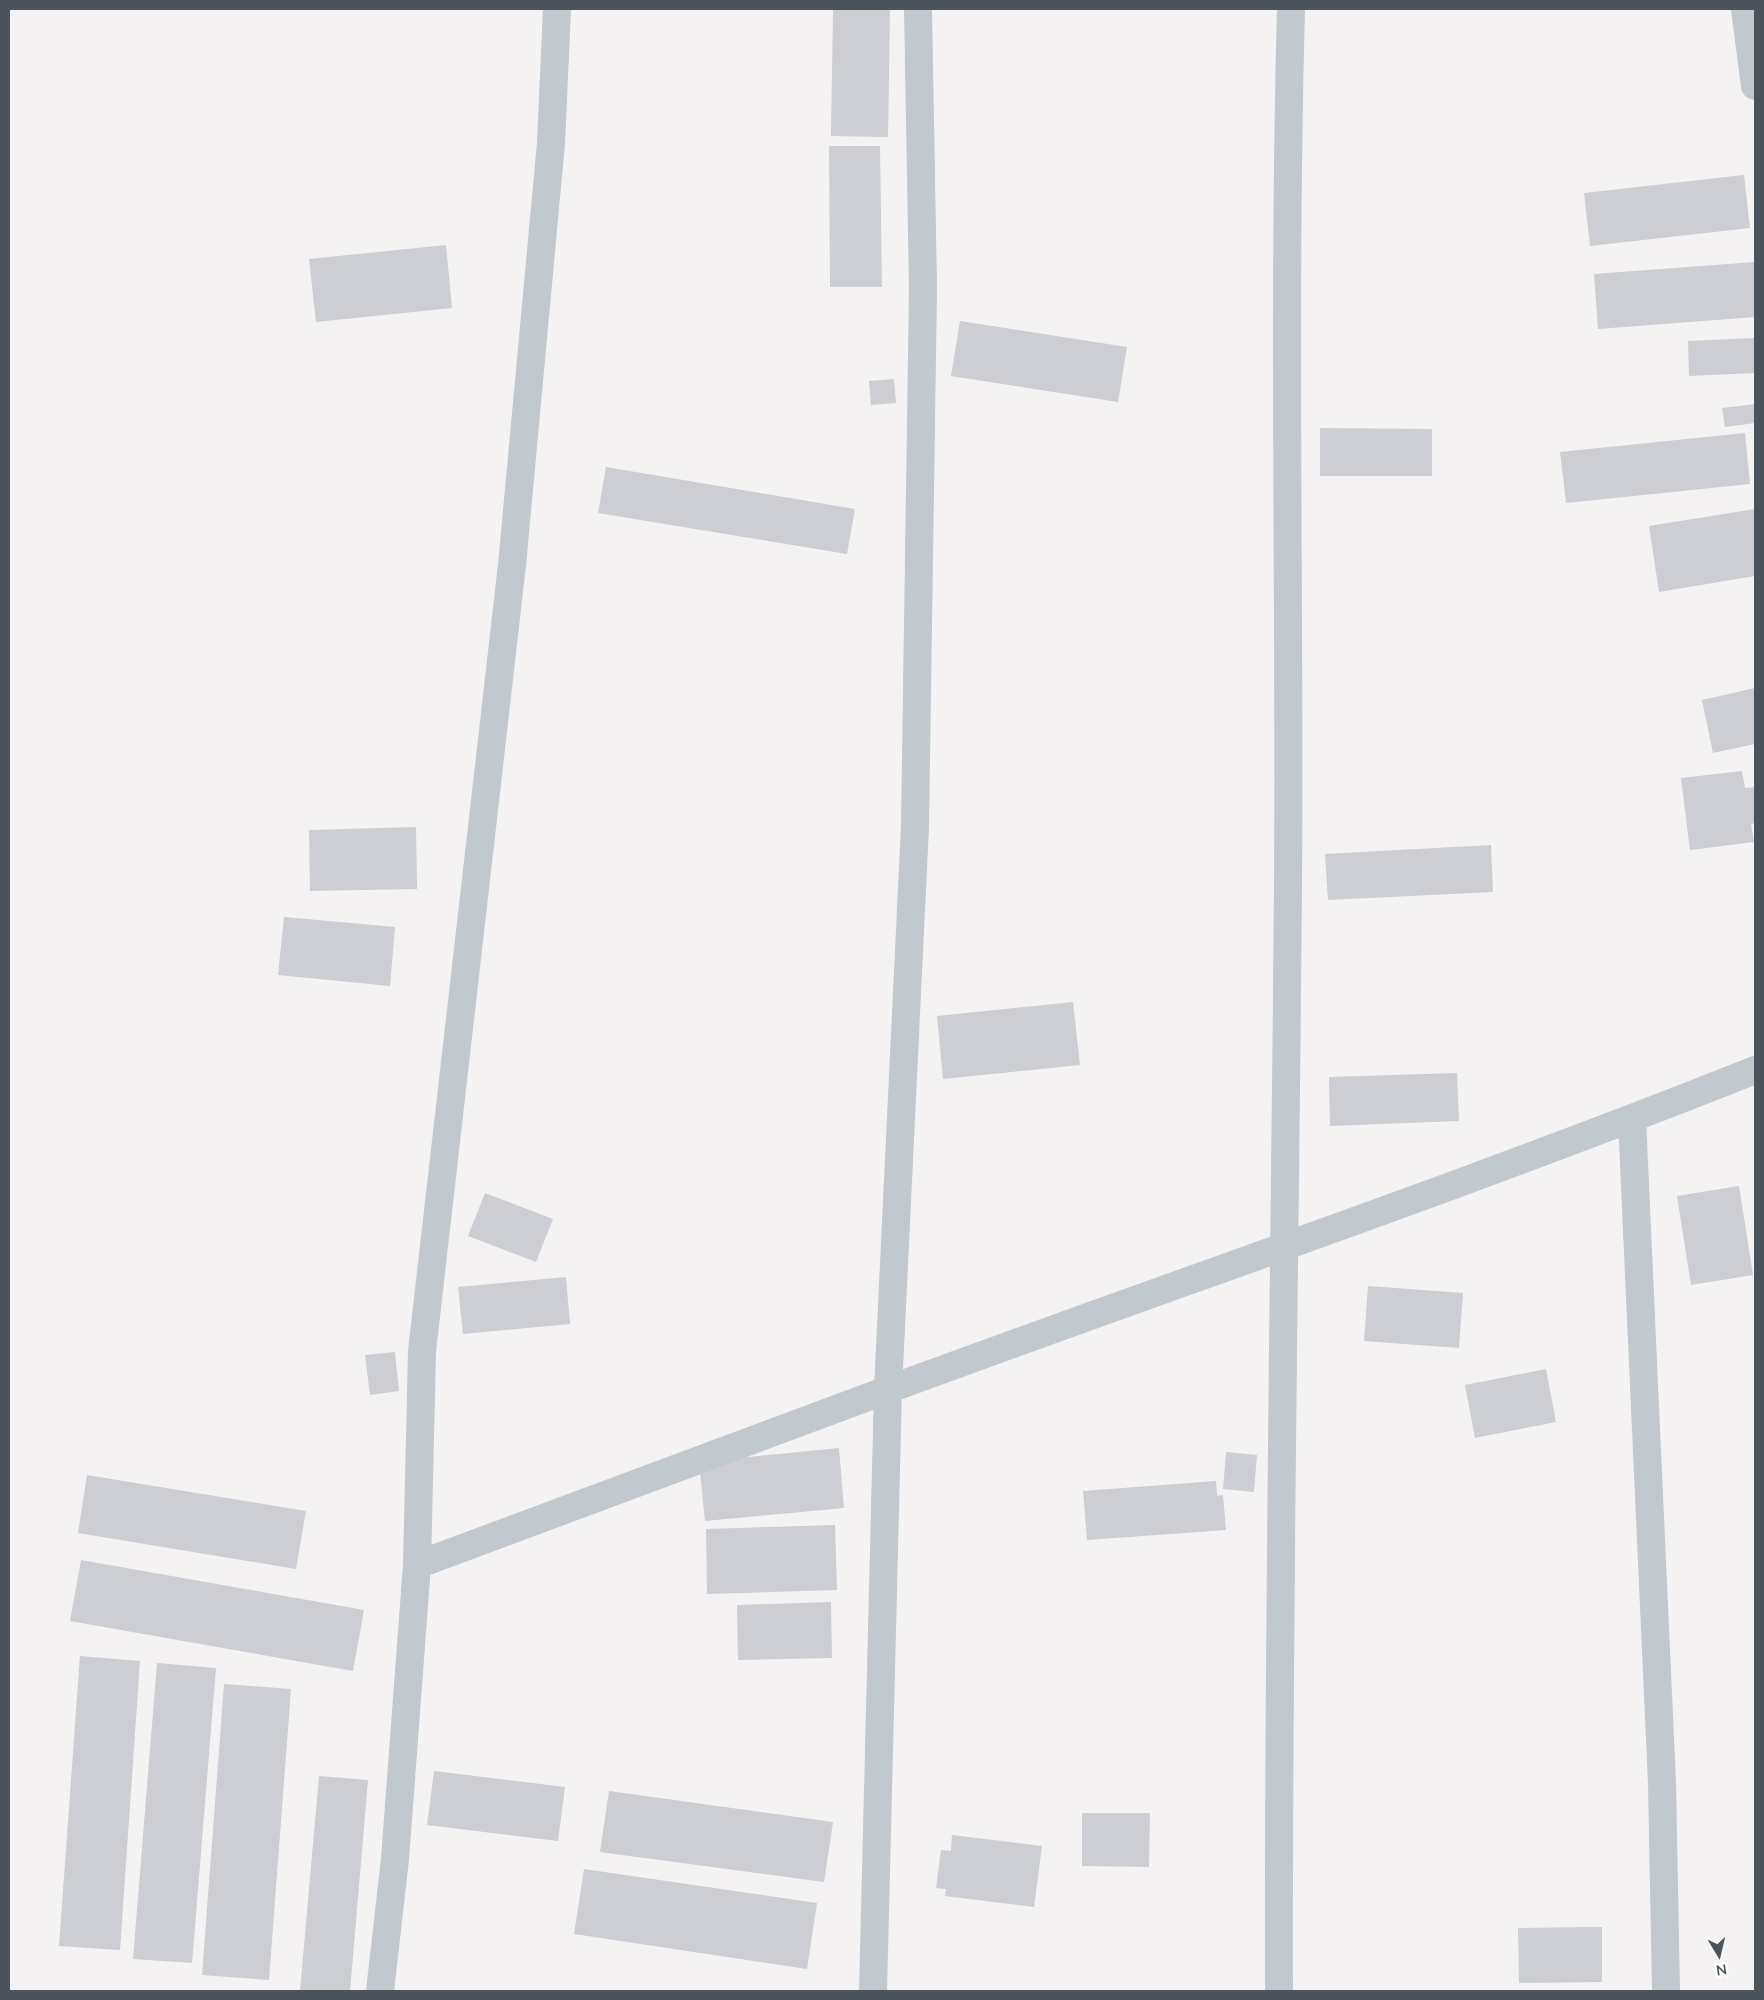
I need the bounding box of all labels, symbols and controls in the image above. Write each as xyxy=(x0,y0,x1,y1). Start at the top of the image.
north arrow xyxy=(1694,1930,1744,1980)
text: N xyxy=(1715,1961,1728,1980)

